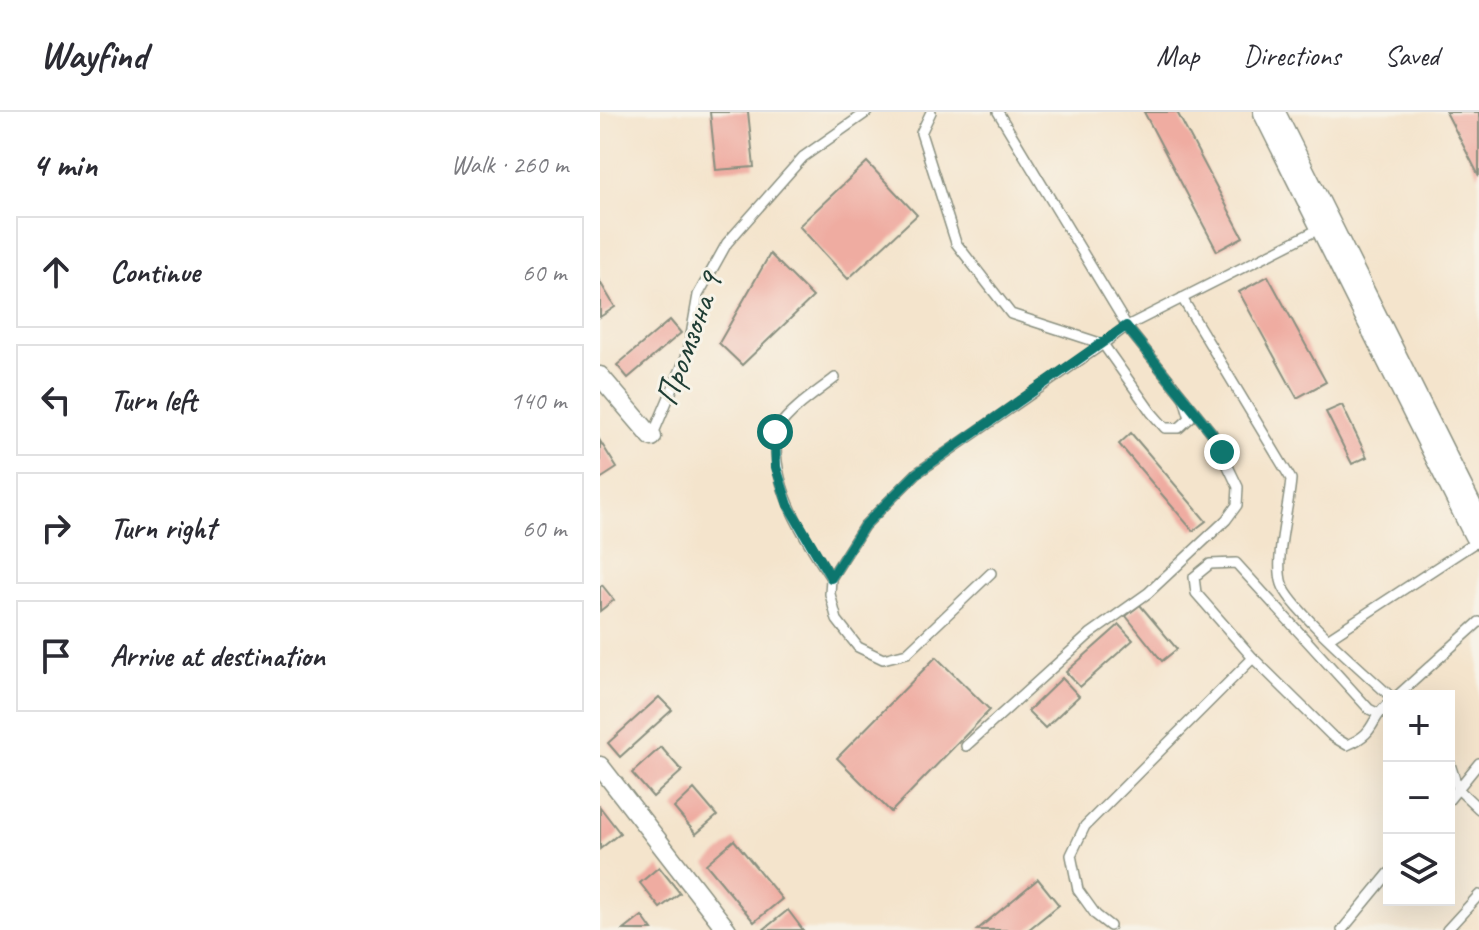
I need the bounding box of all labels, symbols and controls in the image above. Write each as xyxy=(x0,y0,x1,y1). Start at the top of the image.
text: Wayfind xyxy=(40,32,147,79)
text: Map xyxy=(1156,38,1199,73)
text: Directions xyxy=(1243,38,1341,73)
text: Saved xyxy=(1385,38,1439,73)
text: 4 min xyxy=(32,143,97,186)
text: Walk · 260 m xyxy=(451,148,568,181)
icon: ahead xyxy=(34,250,78,294)
text: Continue xyxy=(110,253,200,291)
text: 60 m xyxy=(522,256,566,289)
street label: Промзона 9 xyxy=(644,264,733,411)
icon: left xyxy=(34,378,78,422)
text: Turn left xyxy=(110,381,197,419)
text: 140 m xyxy=(510,384,566,417)
route start xyxy=(757,414,793,450)
route end xyxy=(1204,434,1240,470)
icon: right xyxy=(34,506,78,550)
text: Turn right xyxy=(110,509,215,547)
text: 60 m xyxy=(522,512,566,545)
icon: arrive xyxy=(34,634,78,678)
text: Arrive at destination xyxy=(110,637,325,675)
map controls xyxy=(1383,690,1455,906)
button: + xyxy=(1383,690,1455,762)
button: − xyxy=(1383,762,1455,834)
button: layers xyxy=(1383,834,1455,906)

